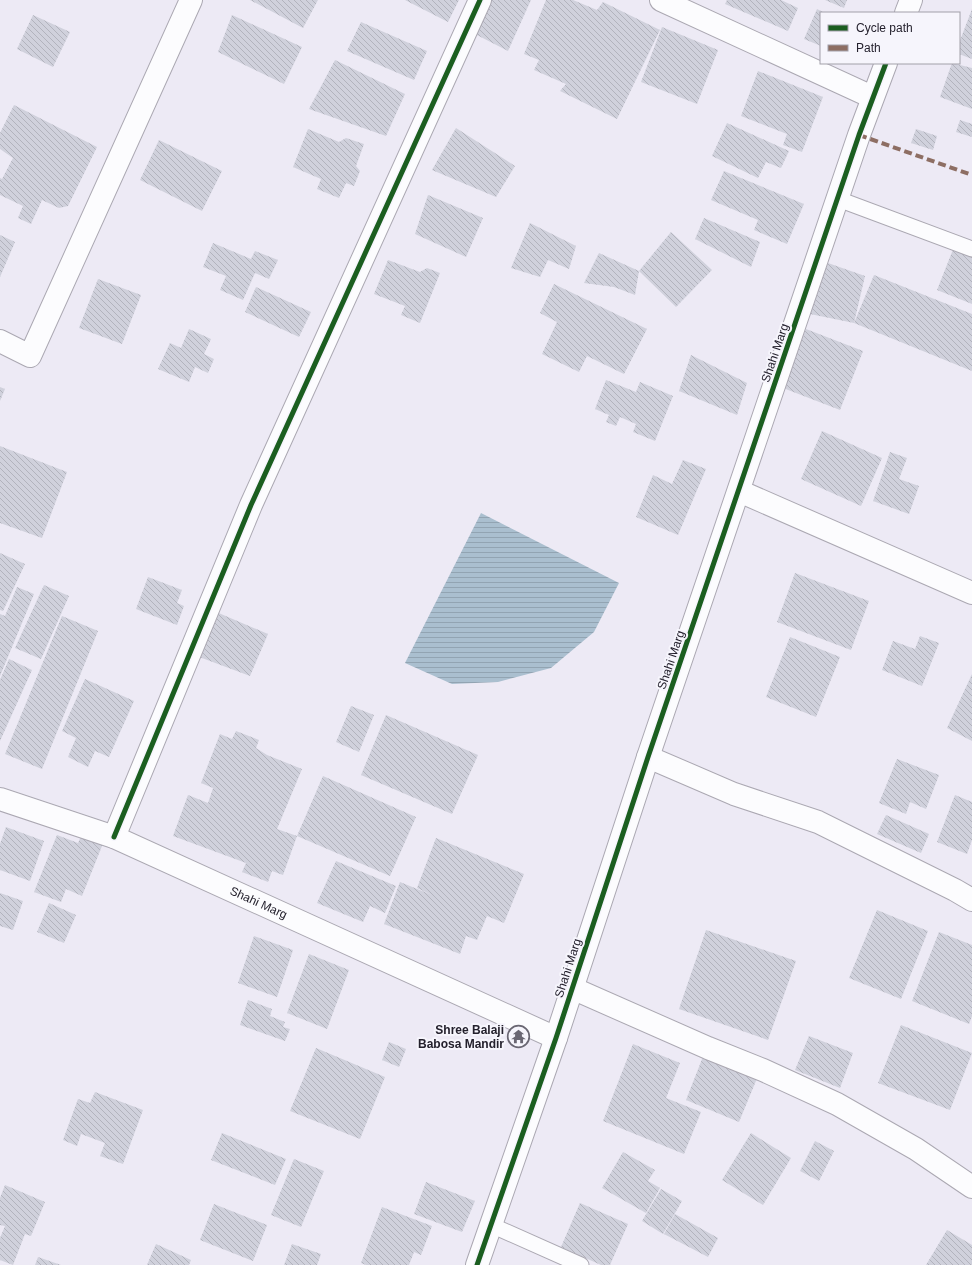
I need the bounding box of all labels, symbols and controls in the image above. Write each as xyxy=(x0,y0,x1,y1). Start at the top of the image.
legend xyxy=(820,12,960,64)
text: Cycle path xyxy=(856,21,913,35)
text: Path xyxy=(856,41,881,55)
street label: Shahi Marg xyxy=(758,322,792,384)
street label: Shahi Marg xyxy=(654,629,688,691)
street label: Shahi Marg xyxy=(228,884,289,922)
street label: Shahi Marg xyxy=(552,937,584,999)
place label: Shree Balaji Babosa Mandir xyxy=(418,1023,504,1051)
temple icon: Shree Balaji Babosa Mandir xyxy=(506,1024,532,1050)

